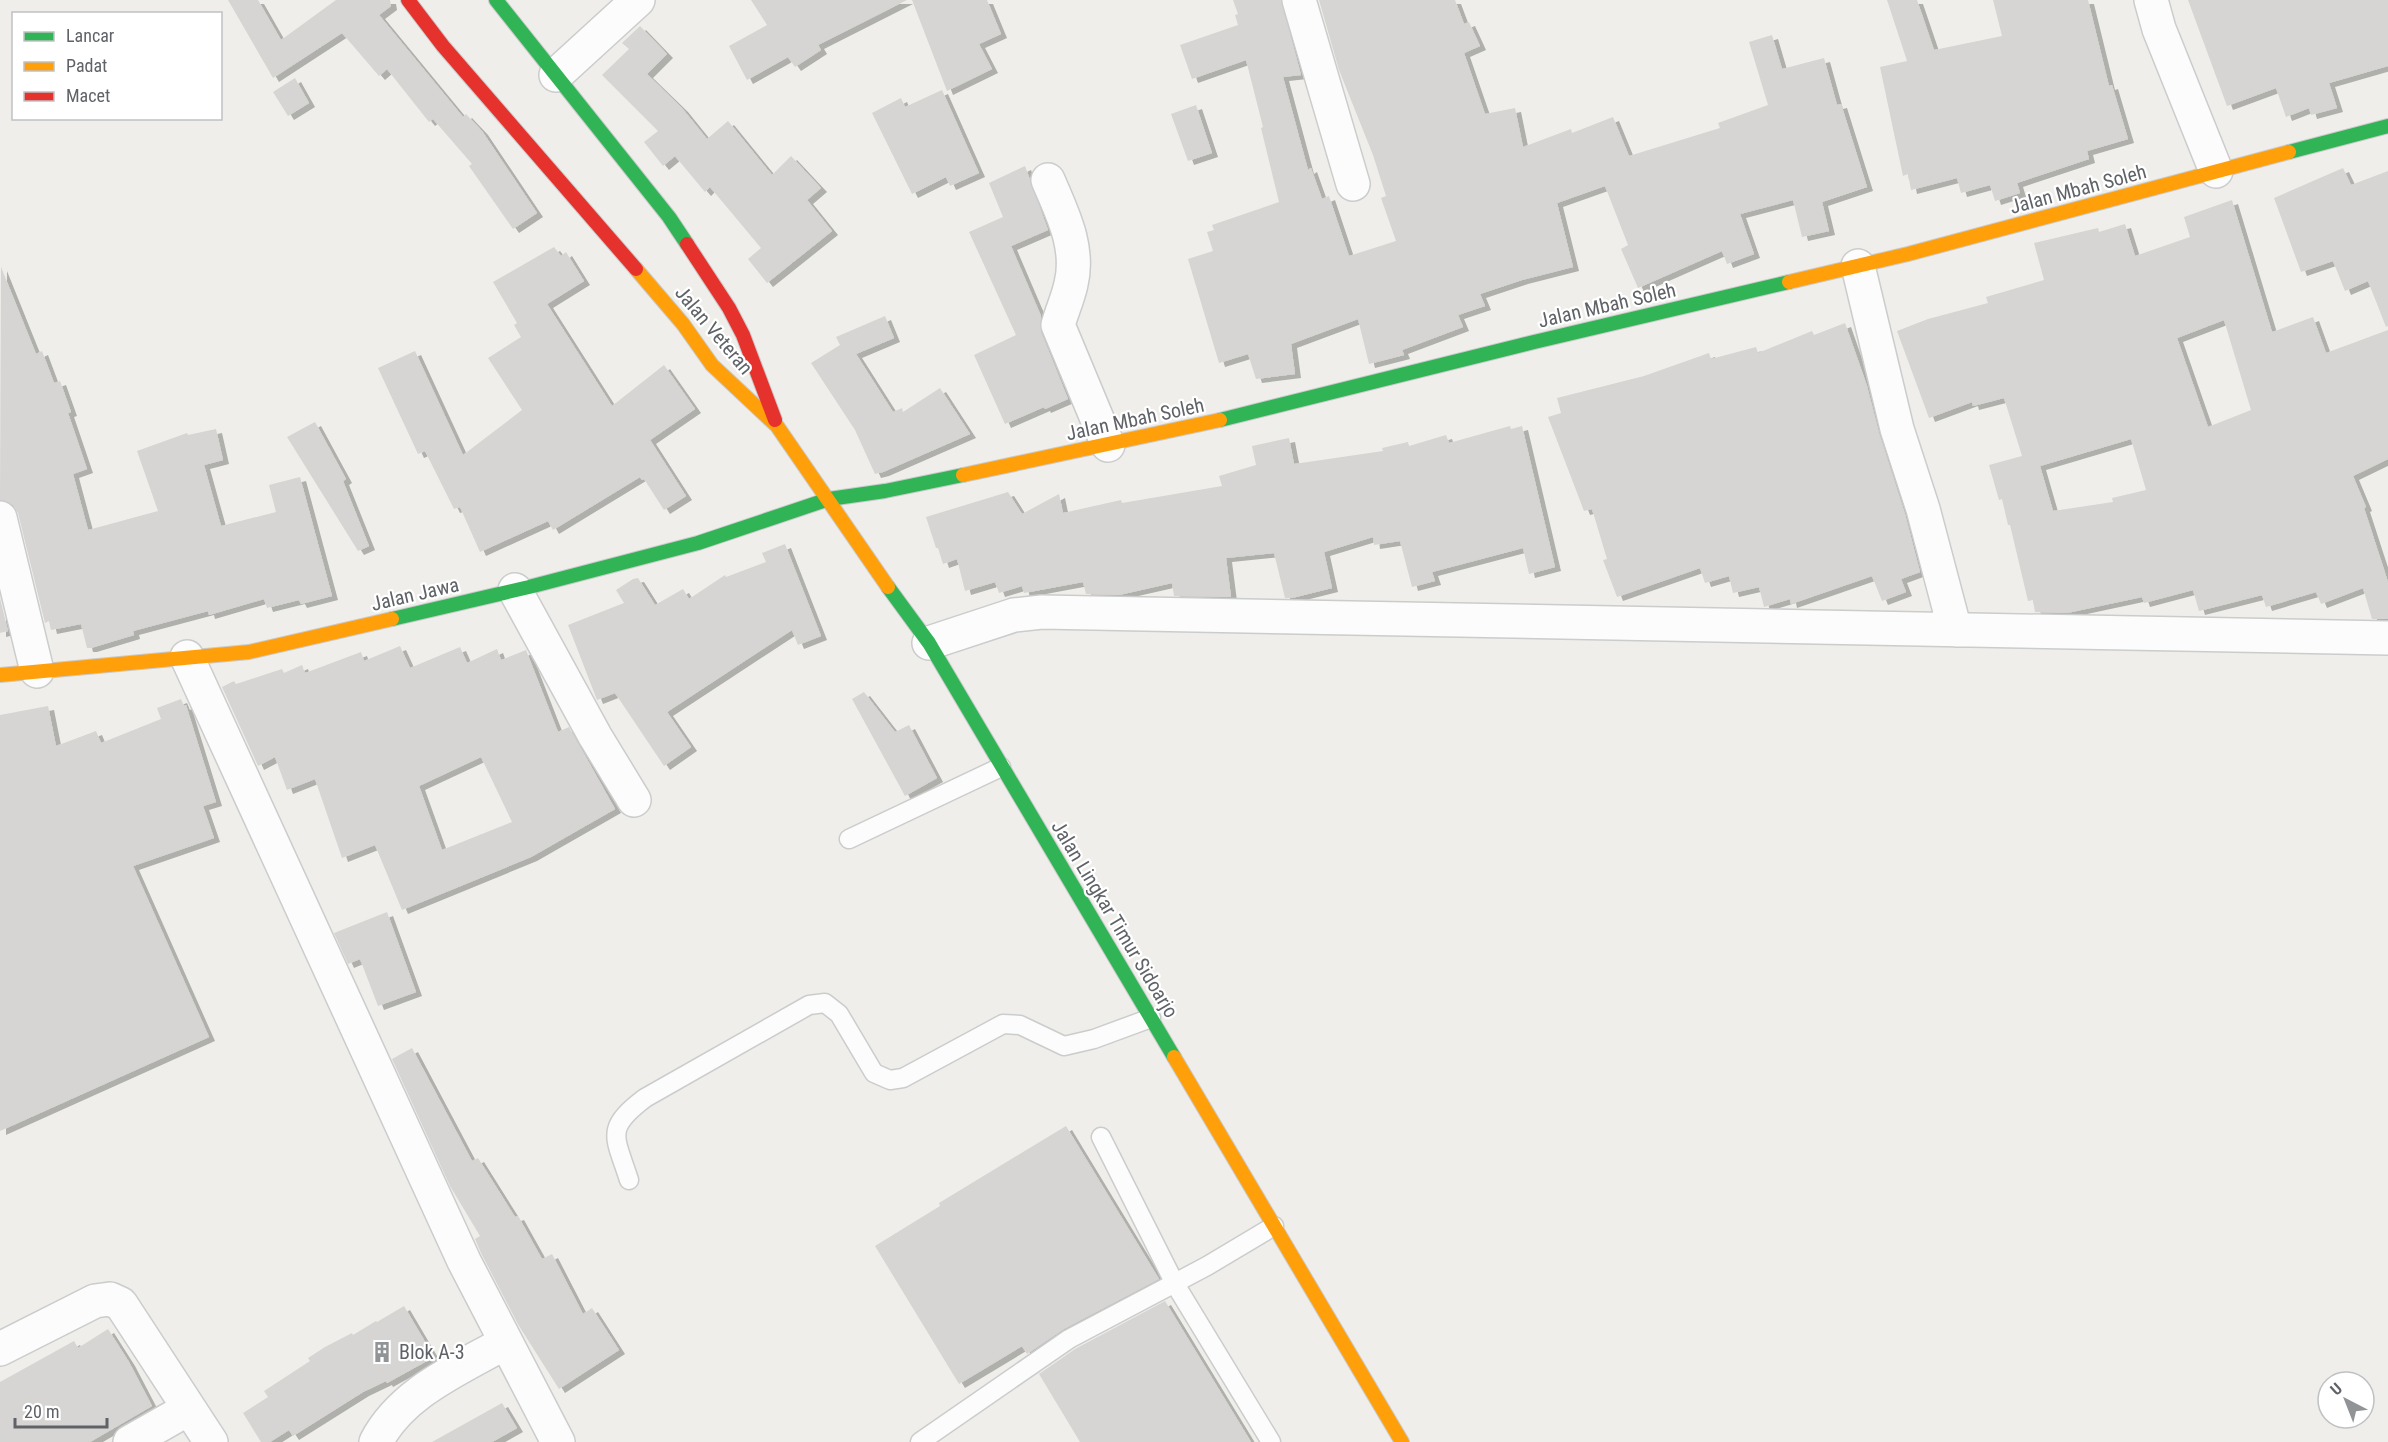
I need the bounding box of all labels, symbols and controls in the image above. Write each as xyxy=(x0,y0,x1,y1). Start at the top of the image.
legend xyxy=(12,12,222,120)
text: Lancar xyxy=(66,25,115,46)
text: Padat xyxy=(66,55,107,76)
text: Macet xyxy=(66,85,110,106)
street label: Jalan Mbah Soleh xyxy=(2007,159,2149,219)
street label: Jalan Mbah Soleh xyxy=(1536,278,1678,332)
street label: Jalan Veteran xyxy=(670,281,758,379)
street label: Jalan Mbah Soleh xyxy=(1064,393,1206,445)
street label: Jalan Jawa xyxy=(369,572,461,616)
street label: Jalan Lingkar Timur Sidoarjo xyxy=(1047,816,1183,1022)
building icon: Blok A-3 xyxy=(370,1340,394,1364)
place label: Blok A-3 xyxy=(399,1340,465,1364)
north arrow xyxy=(2316,1370,2376,1430)
text: U xyxy=(2327,1379,2346,1399)
scale bar xyxy=(15,1391,106,1429)
text: 20 m xyxy=(24,1401,59,1422)

